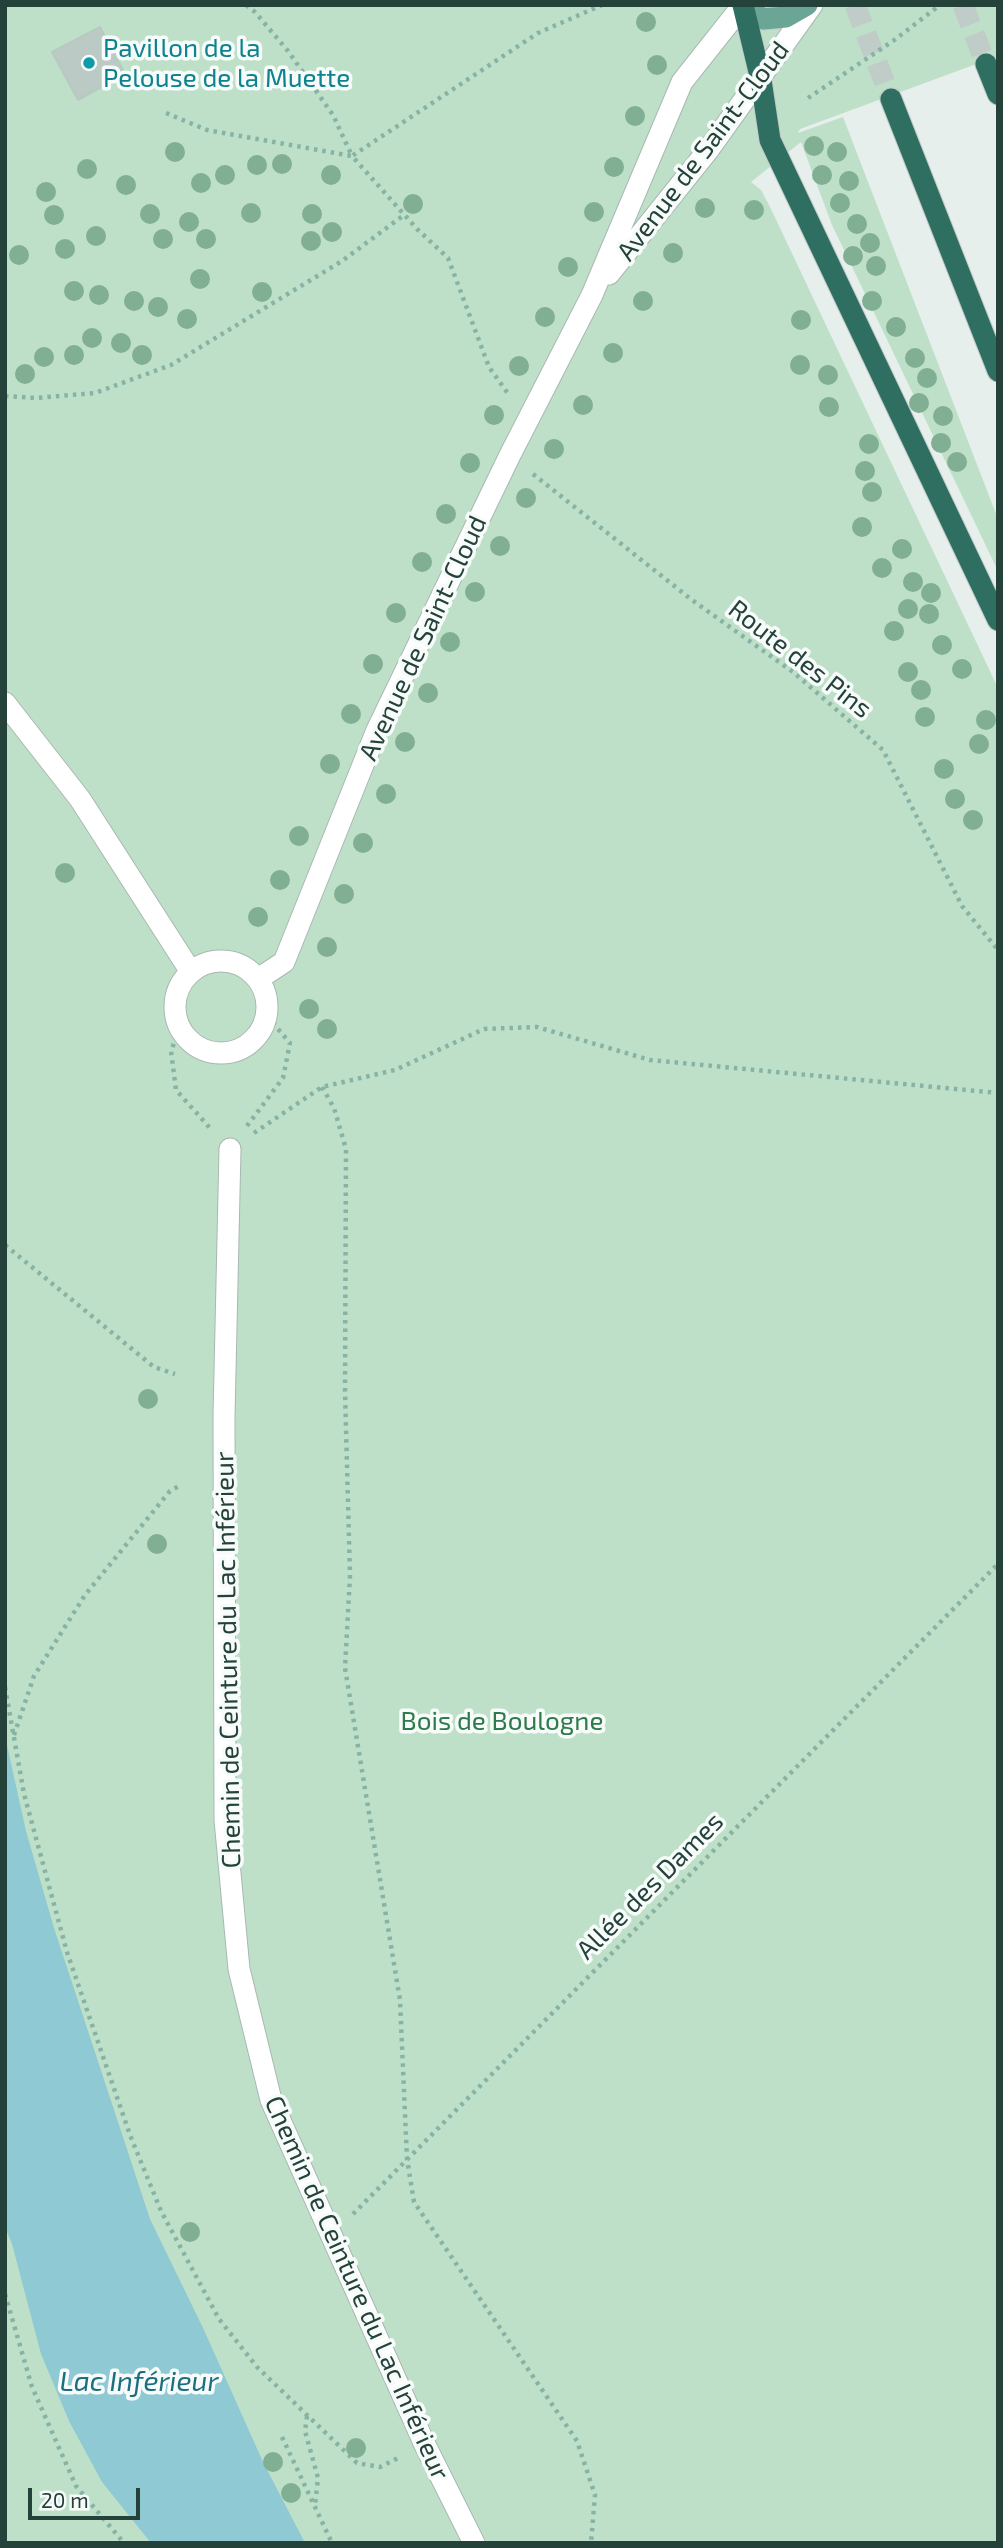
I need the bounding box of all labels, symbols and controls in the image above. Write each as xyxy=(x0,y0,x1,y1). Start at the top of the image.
place label: Pavillon de la Pelouse de la Muette xyxy=(103,32,350,94)
street label: Avenue de Saint-Cloud xyxy=(610,35,796,267)
marker: Pavillon de la Pelouse de la Muette xyxy=(81,55,97,71)
street label: Avenue de Saint-Cloud xyxy=(353,511,493,765)
street label: Route des Pins xyxy=(722,593,878,725)
street label: Chemin de Ceinture du Lac Inférieur xyxy=(209,1451,247,1869)
park label: Bois de Boulogne xyxy=(401,1705,603,1737)
street label: Allée des Dames xyxy=(570,1806,730,1966)
street label: Chemin de Ceinture du Lac Inférieur xyxy=(258,2091,456,2485)
water label: Lac Inférieur xyxy=(59,2365,219,2399)
scale bar xyxy=(32,2474,144,2518)
text: 20 m xyxy=(41,2487,89,2512)

